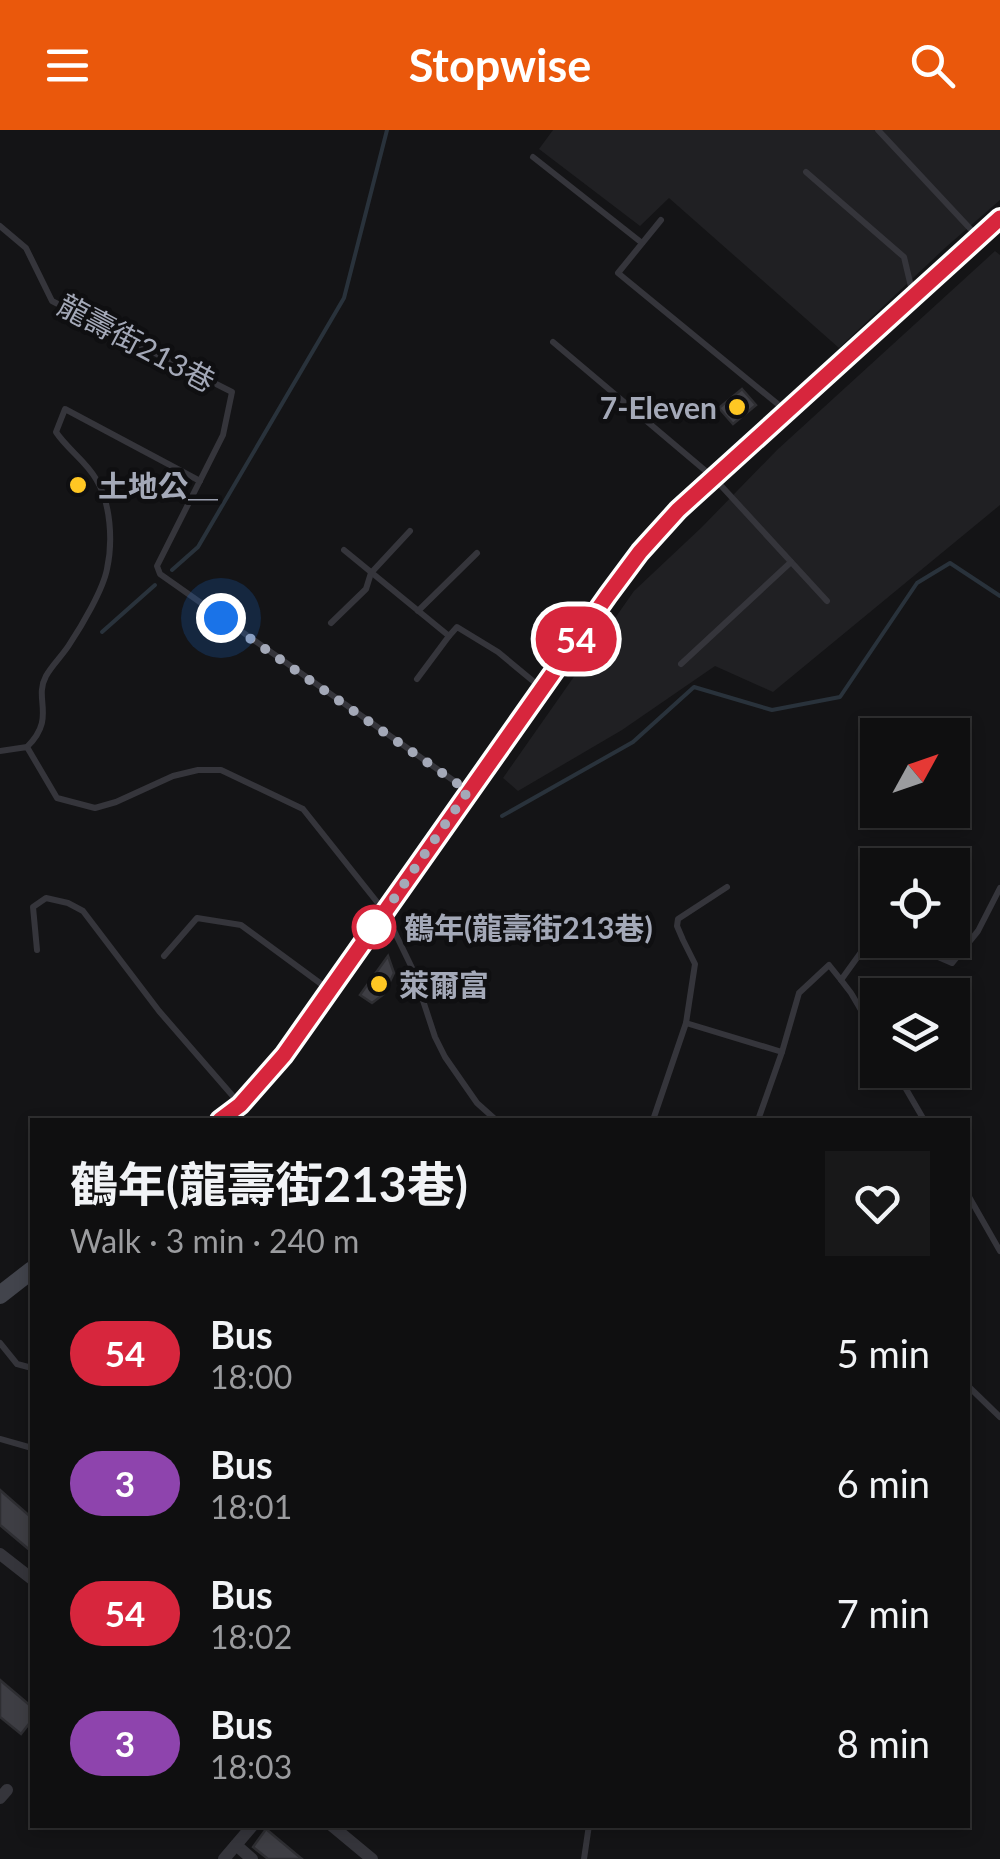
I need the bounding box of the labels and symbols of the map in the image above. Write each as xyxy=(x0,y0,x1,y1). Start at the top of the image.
street label: 龍壽街213巷 xyxy=(53,286,221,398)
place label: 7-Eleven xyxy=(600,389,717,425)
marker: 7-Eleven xyxy=(726,396,748,418)
place label: 土地公＿ xyxy=(98,467,218,503)
marker: 土地公＿ xyxy=(67,474,89,496)
your location xyxy=(196,593,246,643)
line badge: 54 xyxy=(531,606,621,672)
north arrow xyxy=(860,718,970,828)
marker: 鶴年(龍壽街213巷) xyxy=(353,906,395,948)
place label: 鶴年(龍壽街213巷) xyxy=(404,909,653,945)
place label: 萊爾富 xyxy=(399,966,489,1002)
marker: 萊爾富 xyxy=(368,973,390,995)

